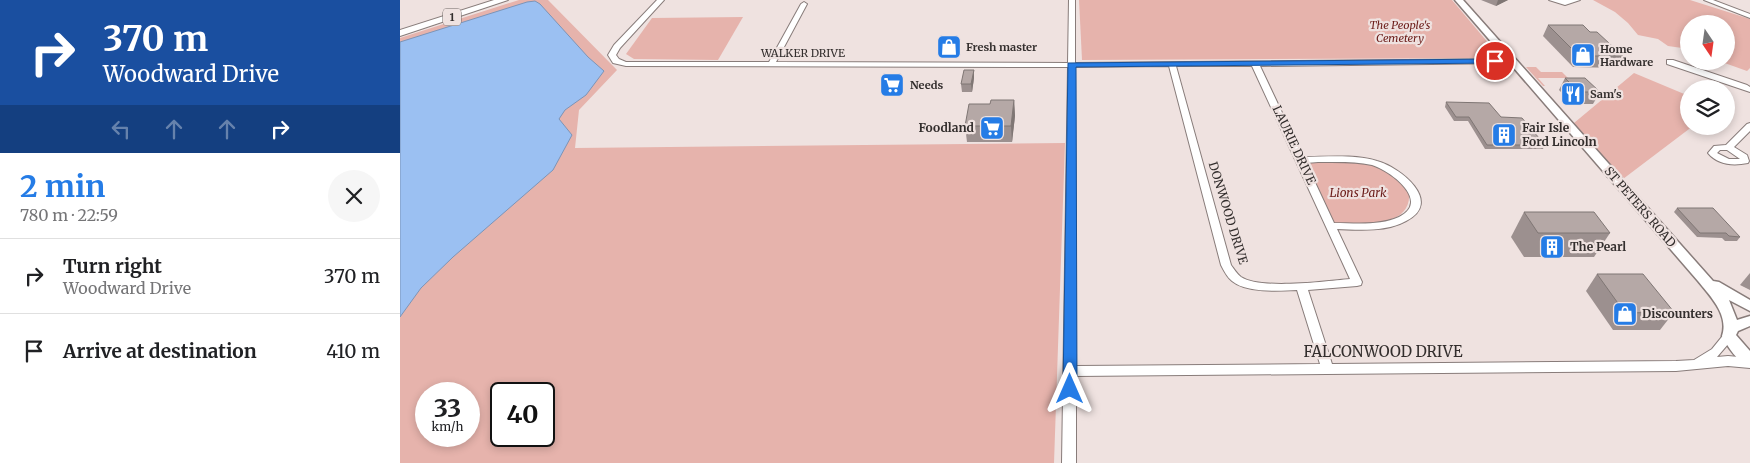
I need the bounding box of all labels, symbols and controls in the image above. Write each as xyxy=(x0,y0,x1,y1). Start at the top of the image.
road number: 1 xyxy=(443,8,461,26)
north arrow xyxy=(1680,15,1735,70)
map controls xyxy=(1680,15,1735,135)
text: 370 m xyxy=(103,17,208,61)
park label: The People's Cemetery xyxy=(1370,18,1431,45)
icon: right xyxy=(20,20,85,85)
shop icon: Fresh master xyxy=(936,34,962,60)
place label: Fresh master xyxy=(966,40,1037,54)
pin xyxy=(1474,40,1516,82)
shop icon: Home Hardware xyxy=(1570,42,1596,68)
place label: Home Hardware xyxy=(1600,42,1653,69)
street label: WALKER DRIVE xyxy=(760,46,845,60)
icon: arrive xyxy=(1481,47,1509,75)
text: Woodward Drive xyxy=(103,60,279,88)
supermarket icon: Needs xyxy=(879,72,905,98)
place label: Needs xyxy=(910,78,943,92)
button: layers xyxy=(1680,80,1735,135)
restaurant icon: Sam's xyxy=(1560,81,1586,107)
place label: Sam's xyxy=(1590,87,1622,101)
street label: LAURIE DRIVE xyxy=(1270,103,1319,187)
icon: left xyxy=(107,115,135,143)
icon: ahead xyxy=(160,115,188,143)
icon: ahead xyxy=(213,115,241,143)
icon: right xyxy=(266,115,294,143)
supermarket icon: Foodland xyxy=(979,115,1005,141)
place label: Foodland xyxy=(919,120,975,135)
place label: Fair Isle Ford Lincoln xyxy=(1522,120,1597,149)
building icon: Fair Isle Ford Lincoln xyxy=(1491,122,1517,148)
street label: DONWOOD DRIVE xyxy=(1206,160,1251,266)
street label: ST PETERS ROAD xyxy=(1601,163,1679,250)
text: 2 min xyxy=(20,167,105,205)
button: close xyxy=(328,170,380,222)
park label: Lions Park xyxy=(1329,185,1387,200)
text: 780 m · 22:59 xyxy=(20,205,118,225)
building icon: The Pearl xyxy=(1539,234,1565,260)
place label: The Pearl xyxy=(1570,239,1626,254)
text: Turn right xyxy=(63,254,162,278)
icon: right xyxy=(20,262,48,290)
text: 370 m xyxy=(324,264,380,288)
text: Woodward Drive xyxy=(63,278,191,298)
shop icon: Discounters xyxy=(1612,301,1638,327)
place label: Discounters xyxy=(1642,306,1713,321)
icon: arrive xyxy=(20,337,48,365)
text: Arrive at destination xyxy=(63,339,257,363)
text: 410 m xyxy=(326,339,380,363)
street label: FALCONWOOD DRIVE xyxy=(1304,342,1463,361)
position arrow xyxy=(1043,362,1095,414)
speed limit sign: 40 xyxy=(490,382,555,447)
text: 33 xyxy=(434,392,461,424)
text: km/h xyxy=(432,419,463,434)

